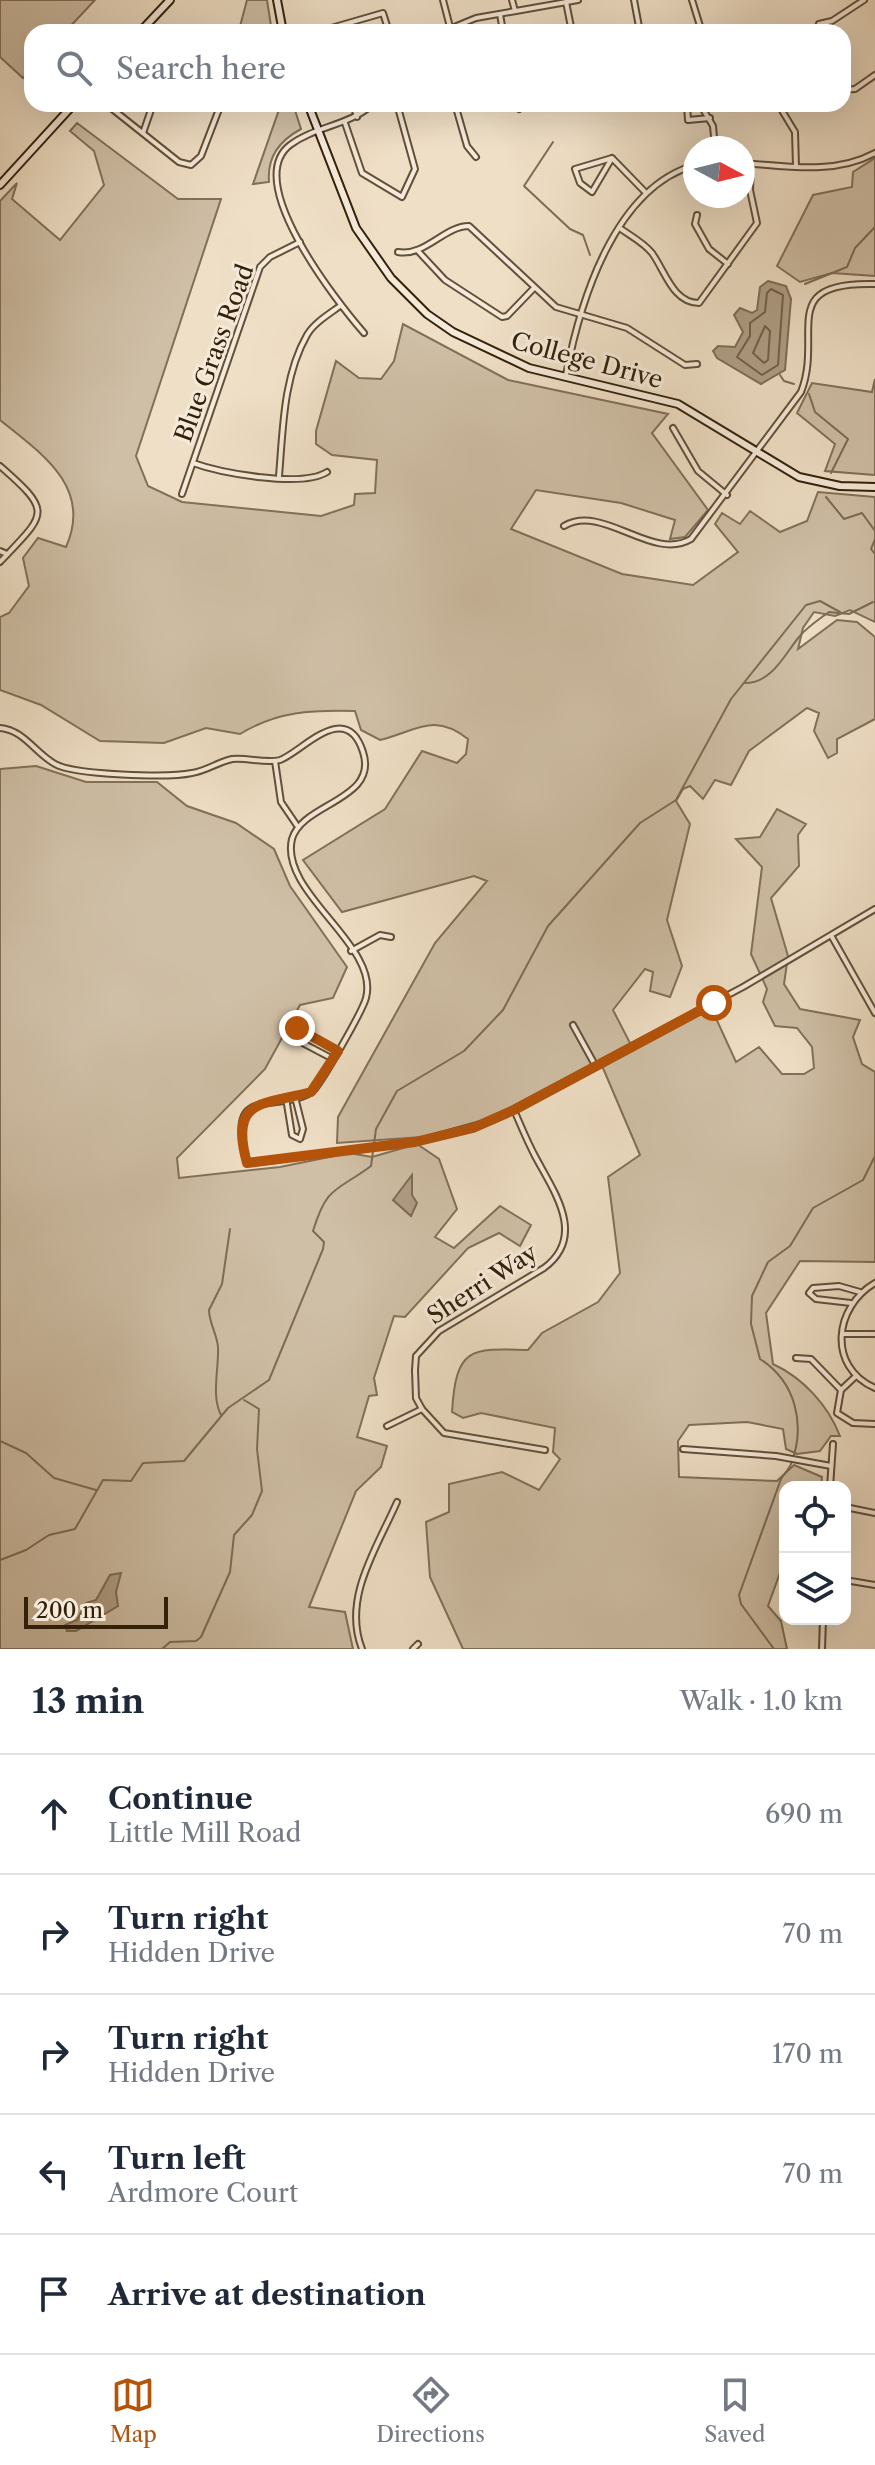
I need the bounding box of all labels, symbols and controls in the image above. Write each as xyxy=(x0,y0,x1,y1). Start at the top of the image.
search box xyxy=(24,24,851,112)
icon: search xyxy=(52,46,96,90)
text: Search here xyxy=(116,50,286,87)
north arrow xyxy=(683,136,755,208)
street label: Blue Grass Road xyxy=(168,260,260,446)
street label: College Drive xyxy=(508,326,666,394)
route start xyxy=(696,985,732,1021)
route end xyxy=(279,1010,315,1046)
street label: Sherri Way xyxy=(422,1237,543,1330)
map controls xyxy=(779,1481,851,1625)
button: locate xyxy=(779,1481,851,1553)
button: layers xyxy=(779,1553,851,1625)
scale bar xyxy=(24,1593,168,1629)
text: 200 m xyxy=(36,1597,103,1624)
text: 13 min xyxy=(32,1680,144,1722)
text: Walk · 1.0 km xyxy=(680,1685,843,1717)
text: Continue xyxy=(108,1780,253,1817)
icon: ahead xyxy=(32,1792,76,1836)
text: 690 m xyxy=(765,1798,843,1830)
text: Little Mill Road xyxy=(108,1817,301,1849)
text: Turn right xyxy=(108,1900,268,1937)
icon: right xyxy=(32,1912,76,1956)
text: 70 m xyxy=(783,1918,843,1950)
text: Hidden Drive xyxy=(108,1937,275,1969)
text: Turn right xyxy=(108,2020,268,2057)
icon: right xyxy=(32,2032,76,2076)
text: 170 m xyxy=(772,2038,843,2070)
text: Hidden Drive xyxy=(108,2057,275,2089)
text: Turn left xyxy=(108,2140,245,2177)
icon: left xyxy=(32,2152,76,2196)
text: 70 m xyxy=(783,2158,843,2190)
text: Ardmore Court xyxy=(108,2177,298,2209)
icon: arrive xyxy=(32,2272,76,2316)
text: Arrive at destination xyxy=(108,2276,426,2313)
tab: Map xyxy=(110,2373,157,2448)
tab: Directions xyxy=(376,2373,485,2448)
tab: Saved xyxy=(704,2373,765,2448)

